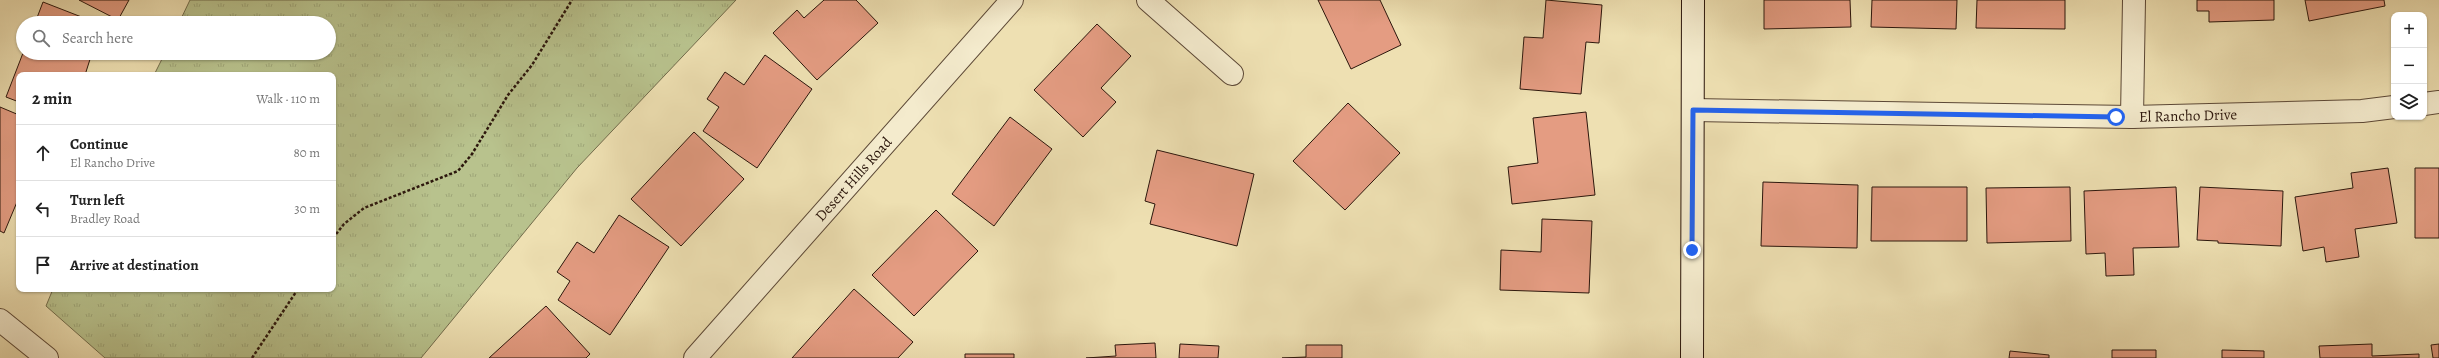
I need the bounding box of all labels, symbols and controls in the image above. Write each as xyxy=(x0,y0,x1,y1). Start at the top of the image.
map controls xyxy=(2391,12,2427,120)
button: + xyxy=(2391,12,2427,48)
search box xyxy=(16,16,336,60)
icon: search xyxy=(30,27,52,49)
text: Search here xyxy=(62,28,133,48)
button: − xyxy=(2391,48,2427,84)
button: layers xyxy=(2391,84,2427,120)
text: 2 min xyxy=(32,87,72,110)
text: Walk · 110 m xyxy=(256,90,320,107)
street label: El Rancho Drive xyxy=(2139,104,2238,127)
route start xyxy=(2107,108,2125,126)
street label: Desert Hills Road xyxy=(811,132,897,226)
text: Continue xyxy=(70,134,128,154)
icon: ahead xyxy=(32,142,54,164)
text: 80 m xyxy=(293,144,320,161)
text: El Rancho Drive xyxy=(70,154,155,171)
text: Turn left xyxy=(70,190,125,210)
icon: left xyxy=(32,198,54,220)
text: 30 m xyxy=(294,200,320,217)
text: Bradley Road xyxy=(70,210,140,227)
route end xyxy=(1683,241,1701,259)
icon: arrive xyxy=(32,254,54,276)
text: Arrive at destination xyxy=(70,255,199,275)

